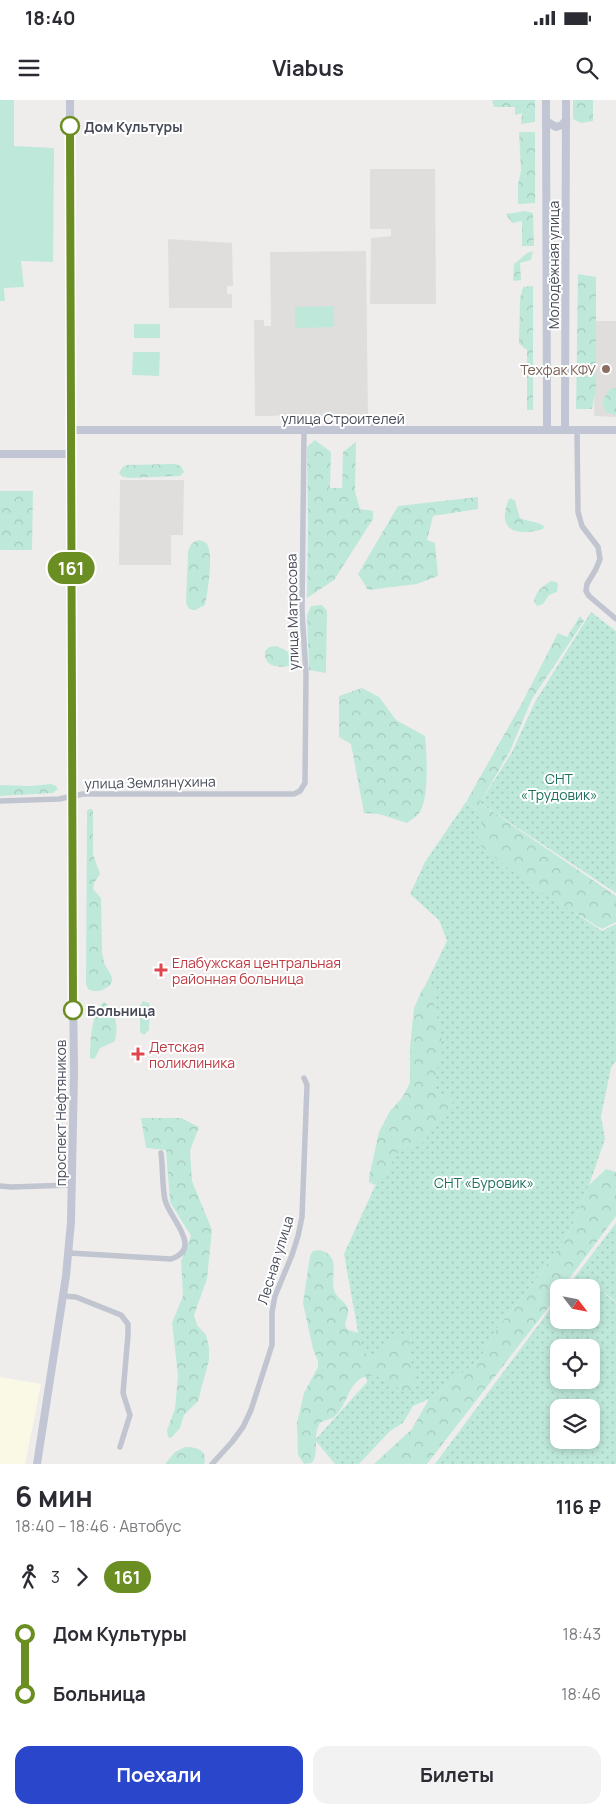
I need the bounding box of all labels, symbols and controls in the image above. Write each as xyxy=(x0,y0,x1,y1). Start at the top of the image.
text: 18:40 xyxy=(25,5,76,31)
text: Viabus xyxy=(272,53,344,83)
icon: menu xyxy=(15,54,43,82)
icon: search xyxy=(573,54,601,82)
marker: Дом Культуры xyxy=(60,116,80,136)
place label: Дом Культуры xyxy=(84,117,183,136)
street label: Молодёжная улица xyxy=(544,201,563,329)
place label: Техфак КФУ xyxy=(520,360,596,379)
marker: Техфак КФУ xyxy=(600,363,612,375)
street label: улица Строителей xyxy=(281,409,405,428)
line badge: 161 xyxy=(42,552,100,584)
street label: улица Матросова xyxy=(281,554,303,670)
text: 161 xyxy=(58,556,84,580)
park label: СНТ «Трудовик» xyxy=(521,769,597,804)
street label: улица Землянухина xyxy=(84,771,216,793)
place label: Елабужская центральная районная больница xyxy=(172,953,341,988)
marker: Елабужская центральная районная больница xyxy=(154,963,168,977)
marker: Больница xyxy=(63,1000,83,1020)
place label: Больница xyxy=(87,1001,155,1020)
place label: Детская поликлиника xyxy=(149,1037,235,1072)
street label: проспект Нефтяников xyxy=(51,1039,70,1186)
marker: Детская поликлиника xyxy=(131,1047,145,1061)
park label: СНТ «Буровик» xyxy=(434,1173,534,1192)
street label: Лесная улица xyxy=(252,1213,298,1307)
north arrow xyxy=(550,1279,600,1329)
map controls xyxy=(550,1279,600,1449)
button: locate xyxy=(550,1339,600,1389)
button: layers xyxy=(550,1399,600,1449)
text: 6 мин xyxy=(15,1477,93,1515)
text: 116 ₽ xyxy=(556,1494,601,1520)
text: 18:40 – 18:46 · Автобус xyxy=(15,1515,181,1537)
icon: walk xyxy=(15,1563,43,1591)
icon: forward xyxy=(68,1563,96,1591)
text: 161 xyxy=(114,1565,141,1589)
text: 3 xyxy=(51,1566,60,1588)
text: Дом Культуры xyxy=(53,1621,187,1647)
text: 18:43 xyxy=(562,1623,601,1645)
text: Больница xyxy=(53,1681,146,1707)
text: 18:46 xyxy=(561,1683,601,1705)
button: Поехали xyxy=(15,1746,303,1804)
button: Билеты xyxy=(313,1746,601,1804)

